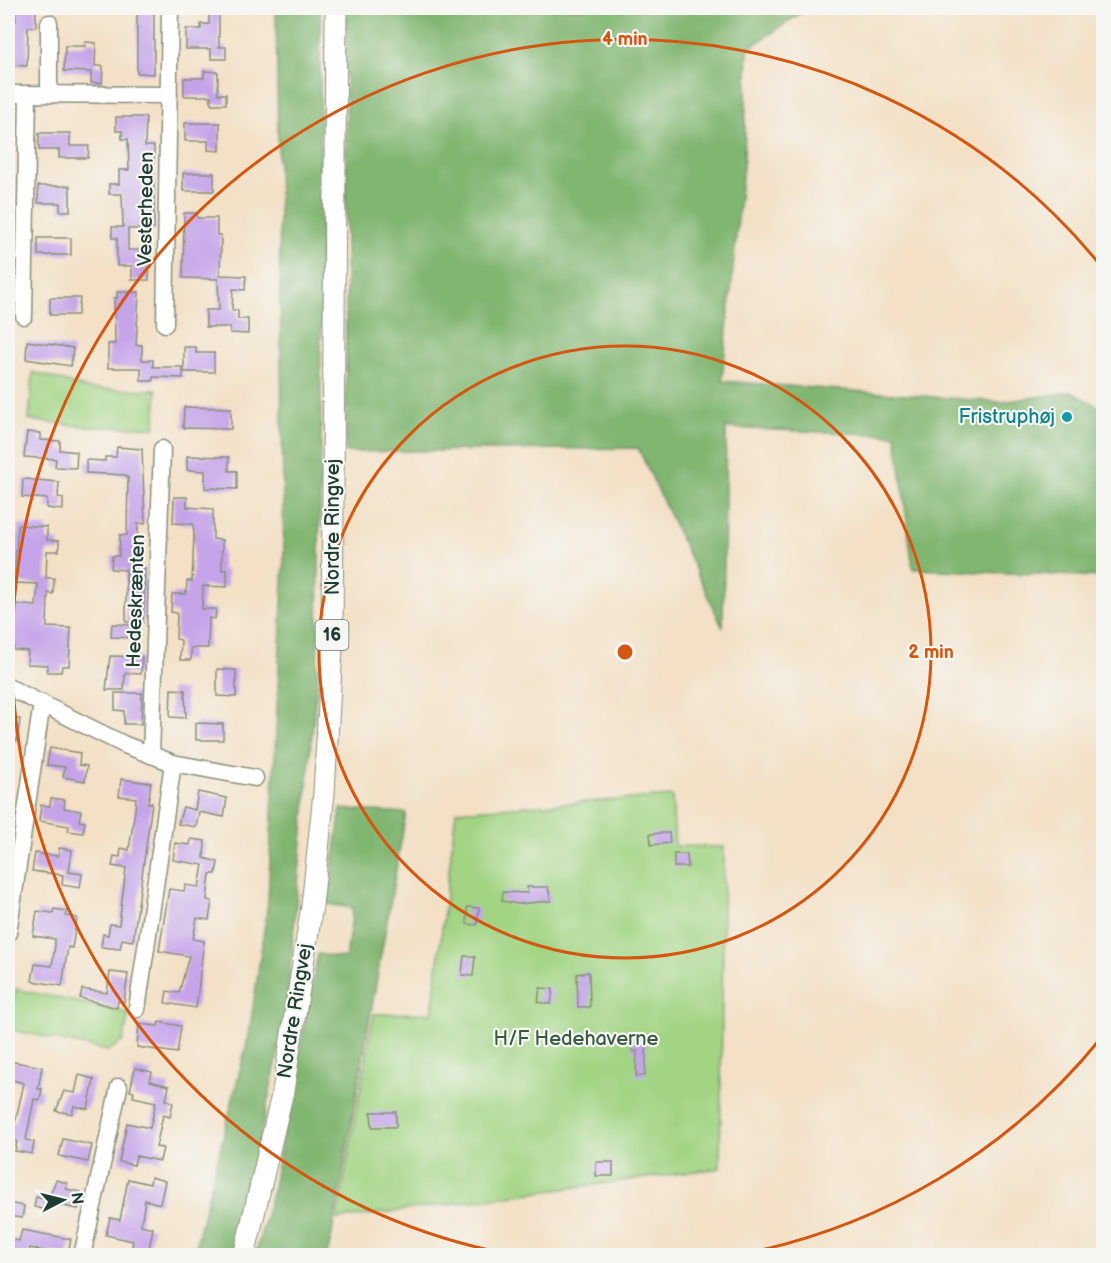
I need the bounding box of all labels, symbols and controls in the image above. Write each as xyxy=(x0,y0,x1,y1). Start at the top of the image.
text: 4 min xyxy=(602,29,648,50)
street label: Vesterheden xyxy=(133,151,159,267)
place label: Fristruphøj xyxy=(959,405,1055,429)
marker: Fristruphøj xyxy=(1060,410,1074,424)
street label: Nordre Ringvej xyxy=(321,459,345,595)
street label: Hedeskrænten xyxy=(122,534,150,668)
road number: 16 xyxy=(316,620,348,650)
centre of rings xyxy=(615,642,635,662)
text: 2 min xyxy=(908,642,954,663)
street label: Nordre Ringvej xyxy=(272,942,318,1080)
park label: H/F Hedehaverne xyxy=(494,1027,659,1051)
north arrow xyxy=(33,1170,93,1230)
text: N xyxy=(66,1191,87,1205)

